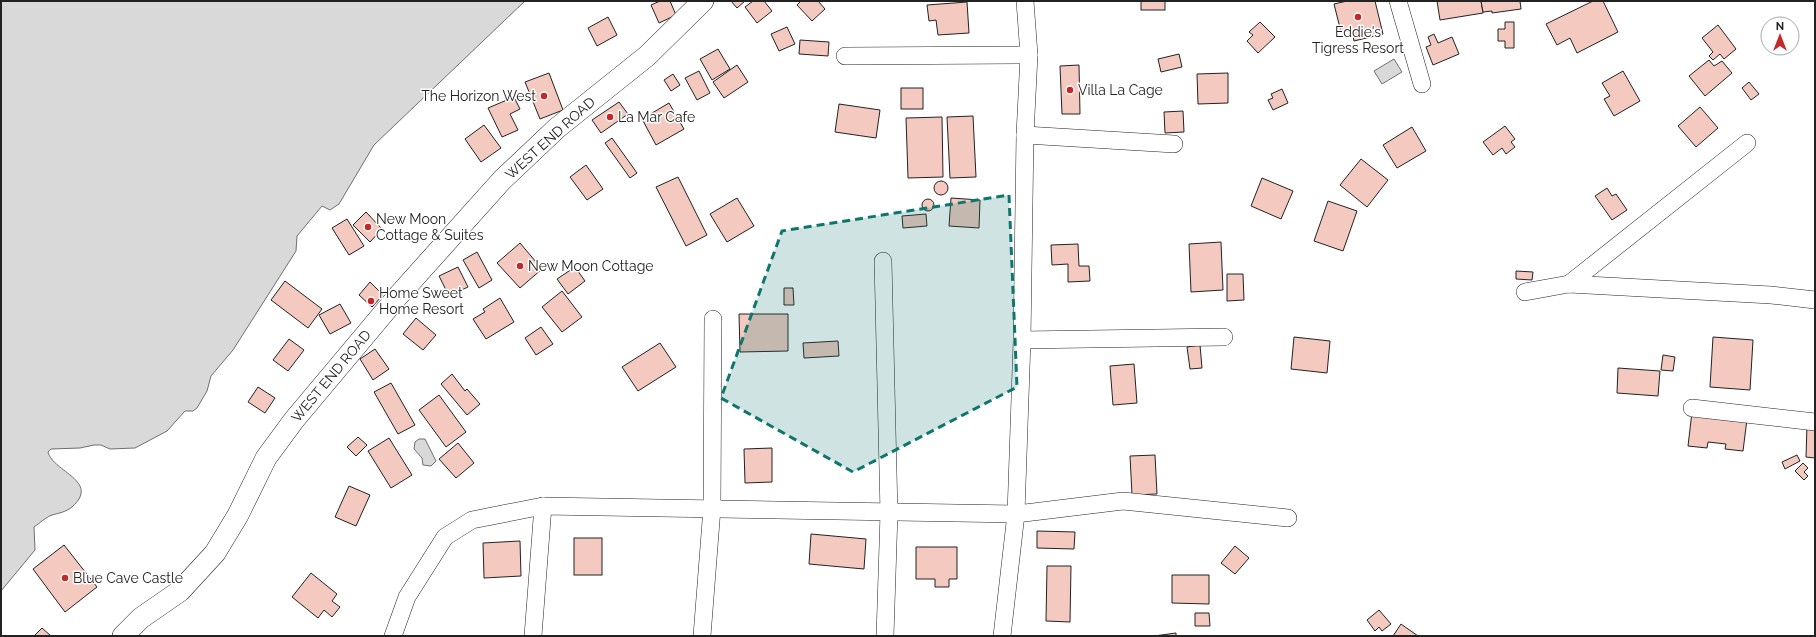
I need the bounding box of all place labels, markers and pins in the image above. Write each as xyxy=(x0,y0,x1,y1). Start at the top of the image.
marker: Eddie's Tigress Resort xyxy=(1353,12,1363,22)
place label: Eddie's Tigress Resort xyxy=(1312,24,1404,56)
place label: Villa La Cage xyxy=(1078,82,1163,98)
marker: Villa La Cage xyxy=(1065,85,1075,95)
place label: The Horizon West xyxy=(421,88,536,104)
marker: The Horizon West xyxy=(539,91,549,101)
place label: La Mar Cafe xyxy=(618,109,695,125)
marker: La Mar Cafe xyxy=(605,112,615,122)
place label: New Moon Cottage & Suites xyxy=(376,211,484,243)
marker: New Moon Cottage & Suites xyxy=(363,222,373,232)
place label: New Moon Cottage xyxy=(528,258,654,274)
marker: New Moon Cottage xyxy=(515,261,525,271)
place label: Home Sweet Home Resort xyxy=(379,285,464,317)
marker: Home Sweet Home Resort xyxy=(366,296,376,306)
place label: Blue Cave Castle xyxy=(73,570,183,586)
marker: Blue Cave Castle xyxy=(60,573,70,583)

